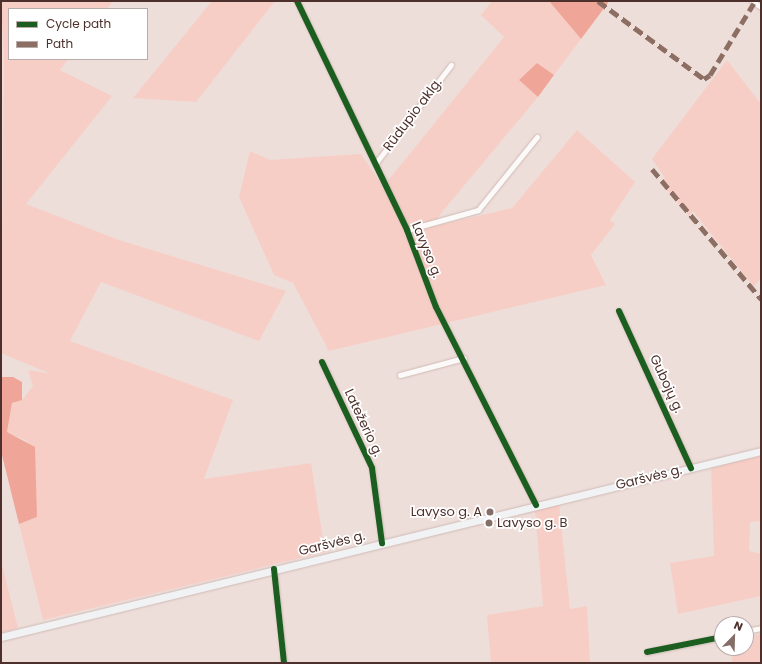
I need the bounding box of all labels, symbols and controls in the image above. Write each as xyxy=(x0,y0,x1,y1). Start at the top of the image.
legend xyxy=(8,8,148,60)
text: Cycle path xyxy=(46,15,111,32)
text: Path xyxy=(46,35,73,52)
street label: Rūdupio aklg. xyxy=(380,75,446,155)
street label: Lavyso g. xyxy=(408,220,444,280)
street label: Gubojų g. xyxy=(646,353,686,415)
street label: Latežerio g. xyxy=(341,387,385,459)
street label: Garšvės g. xyxy=(614,462,684,494)
place label: Lavyso g. A xyxy=(411,504,482,520)
marker: Lavyso g. A xyxy=(485,507,495,517)
place label: Lavyso g. B xyxy=(497,515,568,531)
marker: Lavyso g. B xyxy=(484,518,494,528)
street label: Garšvės g. xyxy=(297,528,367,560)
north arrow xyxy=(714,616,754,656)
text: N xyxy=(731,617,745,635)

